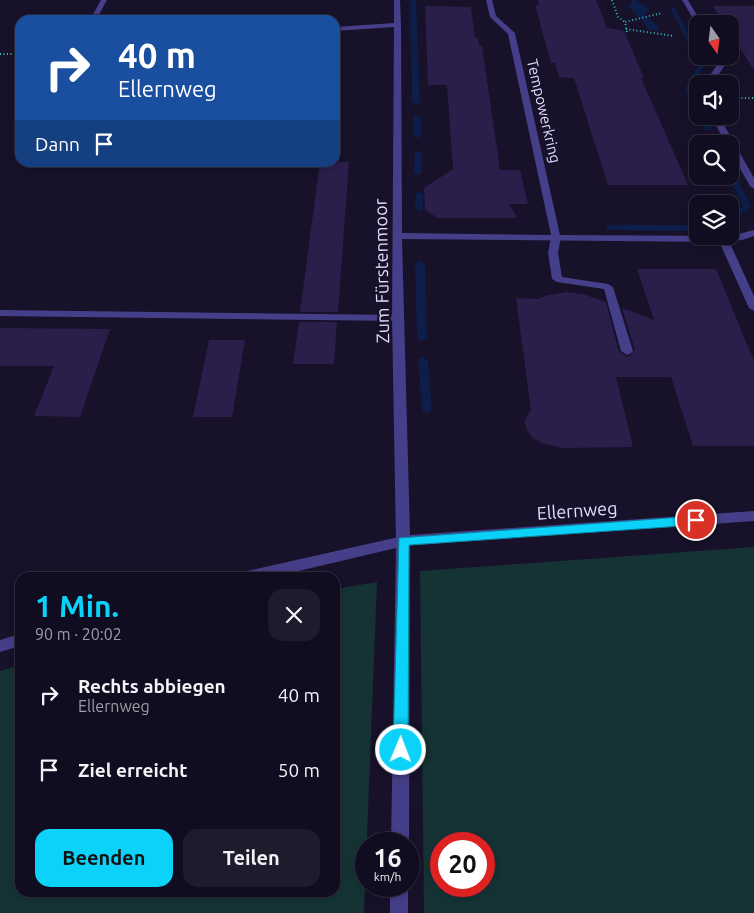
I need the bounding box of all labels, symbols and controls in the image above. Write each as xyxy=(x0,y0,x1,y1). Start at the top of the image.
north arrow xyxy=(689,15,739,65)
map controls xyxy=(689,15,739,245)
icon: right xyxy=(35,35,100,100)
text: 40 m xyxy=(118,35,196,75)
street label: Tempowerkring xyxy=(524,57,564,165)
button: sound xyxy=(689,75,739,125)
text: Ellernweg xyxy=(118,76,217,101)
icon: arrive xyxy=(90,130,118,158)
text: Dann xyxy=(35,133,80,155)
button: search xyxy=(689,135,739,185)
button: layers xyxy=(689,195,739,245)
street label: Zum Fürstenmoor xyxy=(370,198,392,344)
street label: Ellernweg xyxy=(536,497,618,523)
pin xyxy=(675,499,717,541)
icon: arrive xyxy=(682,506,710,534)
text: 1 Min. xyxy=(35,589,119,623)
button: close xyxy=(268,589,320,641)
text: 90 m · 20:02 xyxy=(35,625,122,643)
text: Rechts abbiegen xyxy=(78,675,226,697)
icon: right xyxy=(35,681,63,709)
text: 40 m xyxy=(278,684,320,706)
text: Ellernweg xyxy=(78,697,150,715)
position arrow xyxy=(374,723,426,775)
icon: arrive xyxy=(35,756,63,784)
text: Ziel erreicht xyxy=(78,759,187,781)
text: 50 m xyxy=(278,759,320,781)
button: Beenden xyxy=(35,829,173,887)
button: Teilen xyxy=(183,829,320,887)
speed limit sign: 20 xyxy=(430,832,495,897)
text: 16 xyxy=(373,844,402,872)
text: km/h xyxy=(374,870,401,883)

